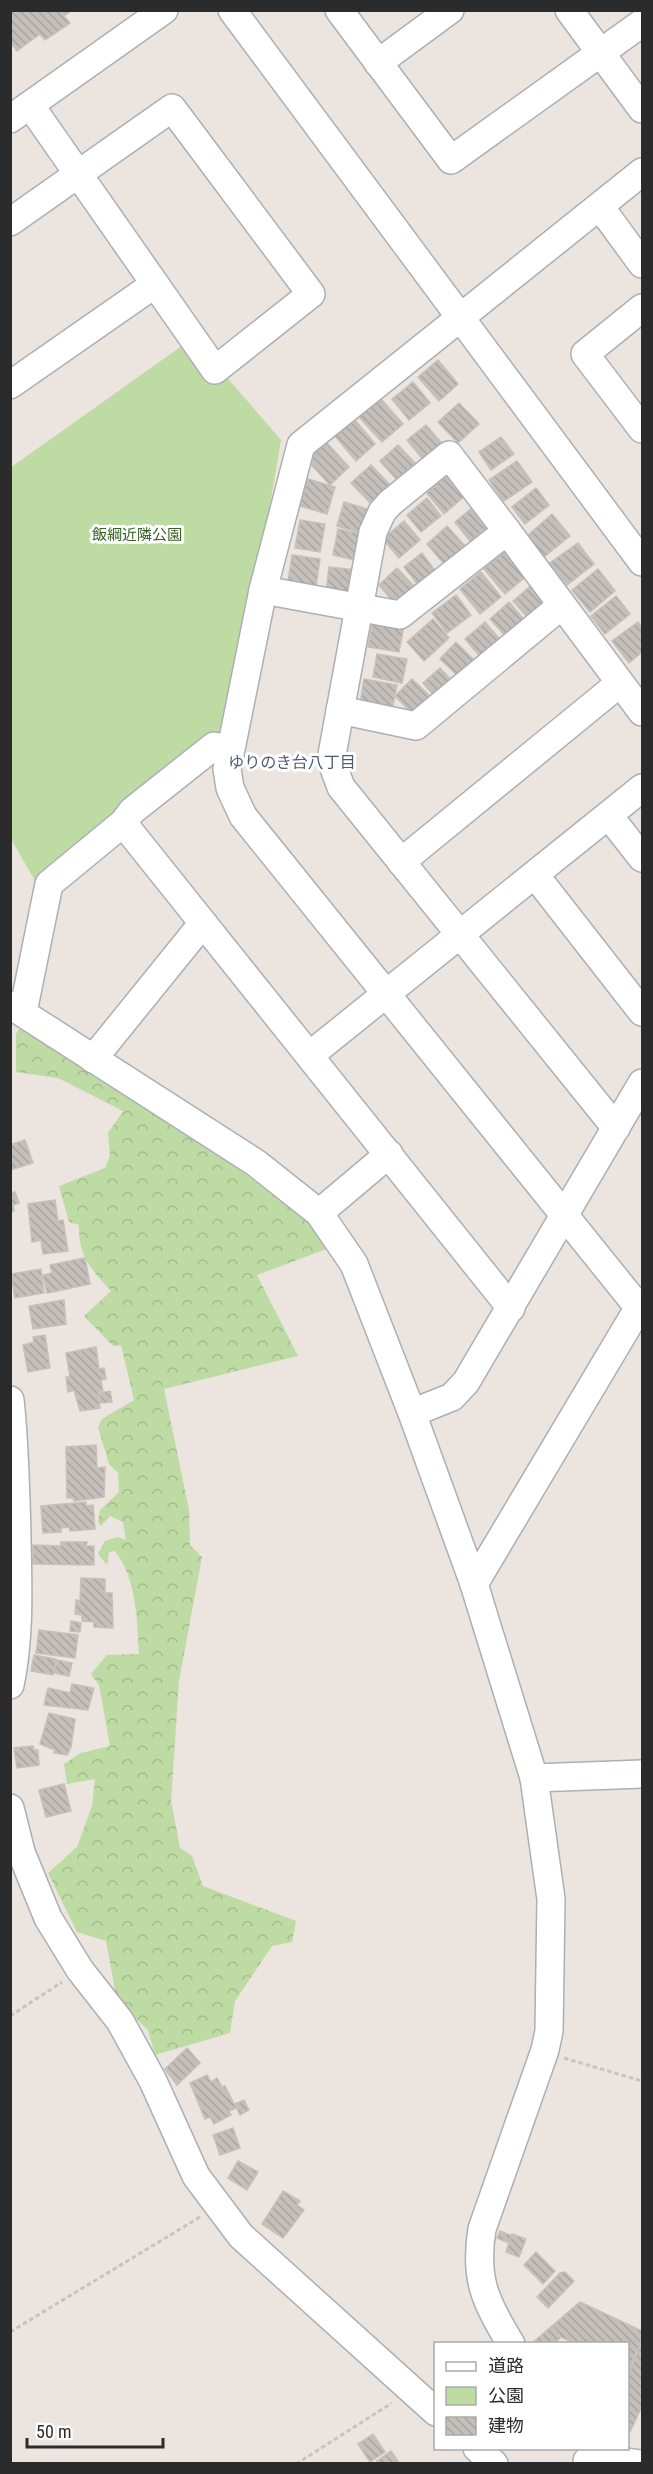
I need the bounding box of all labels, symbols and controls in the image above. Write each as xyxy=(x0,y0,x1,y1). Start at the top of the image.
park label: 飯綱近隣公園 xyxy=(92,526,182,544)
district label: ゆりのき台八丁目 xyxy=(228,753,356,772)
legend xyxy=(434,2342,629,2450)
text: 道路 xyxy=(488,2355,524,2376)
text: 公園 xyxy=(488,2385,524,2406)
scale bar xyxy=(27,2411,164,2449)
text: 建物 xyxy=(488,2415,524,2436)
text: 50 m xyxy=(36,2421,71,2442)

